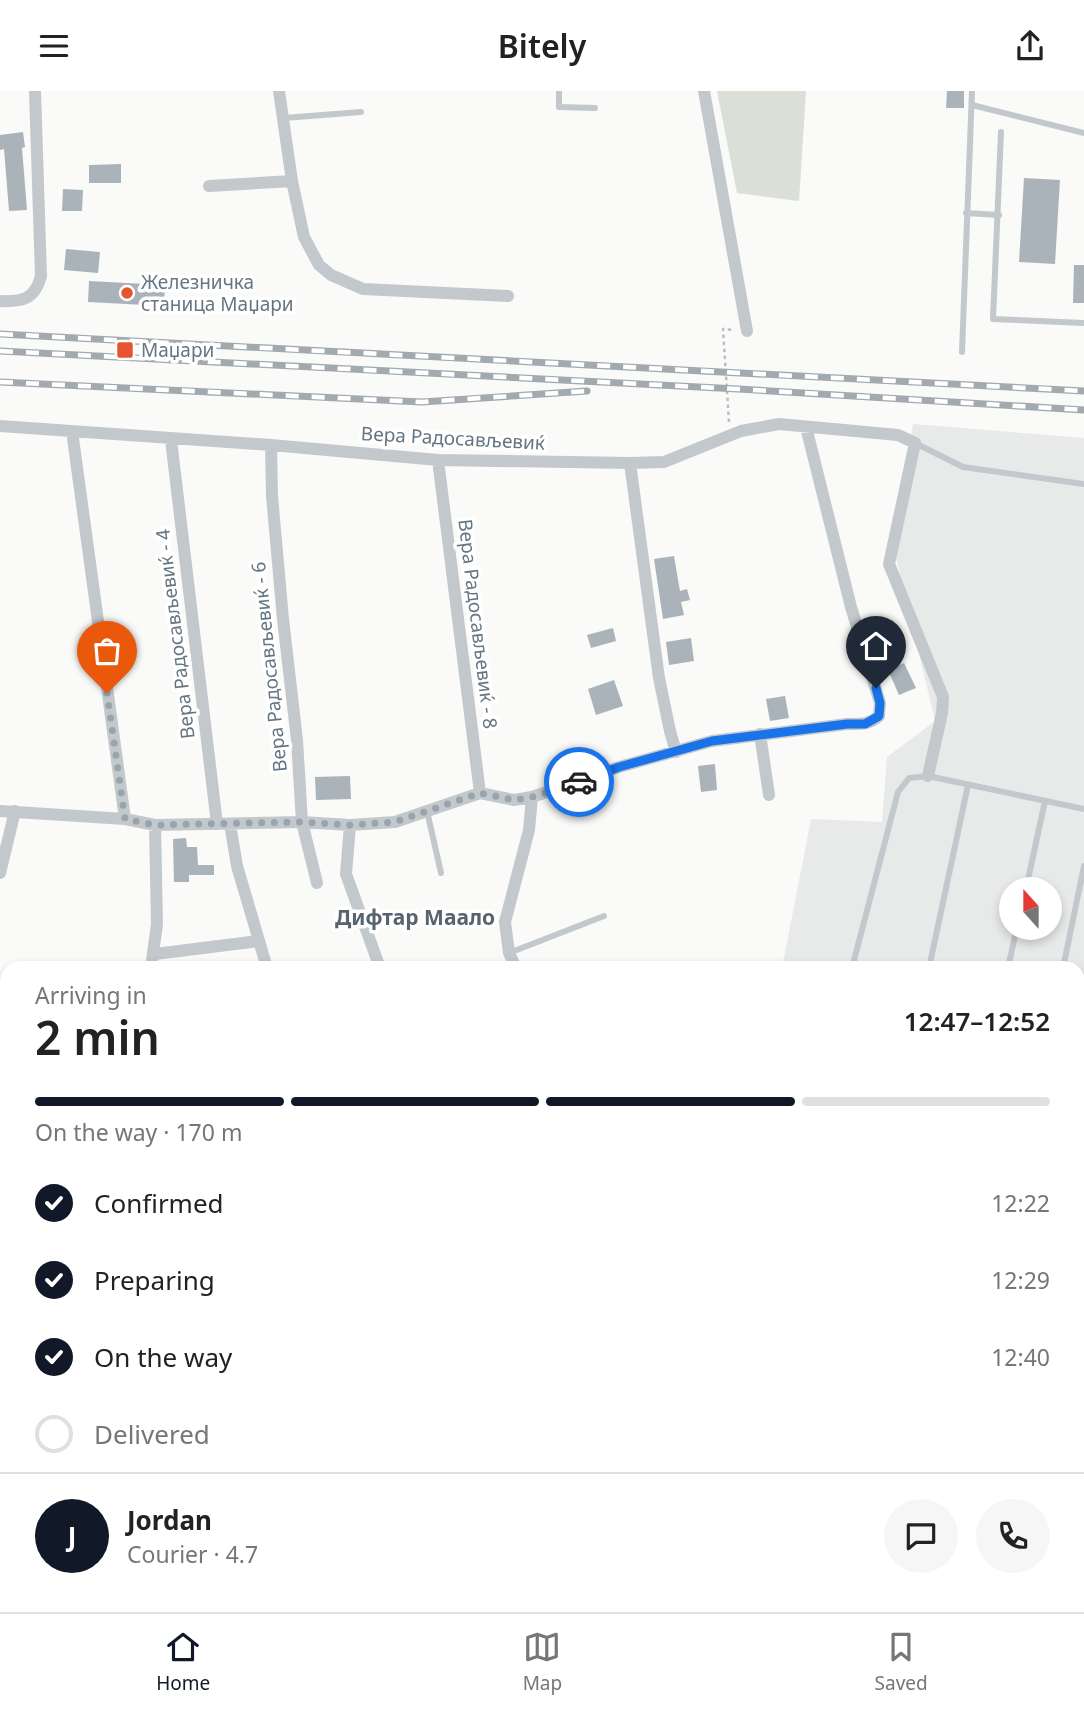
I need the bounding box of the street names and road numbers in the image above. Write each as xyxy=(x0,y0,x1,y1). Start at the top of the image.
street label: Вера Радосављевиќ xyxy=(360,420,546,456)
street label: Вера Радосављевиќ - 8 xyxy=(452,518,504,730)
street label: Вера Радосављевиќ - 4 xyxy=(149,527,201,740)
street label: Вера Радосављевиќ - 6 xyxy=(245,561,293,773)

